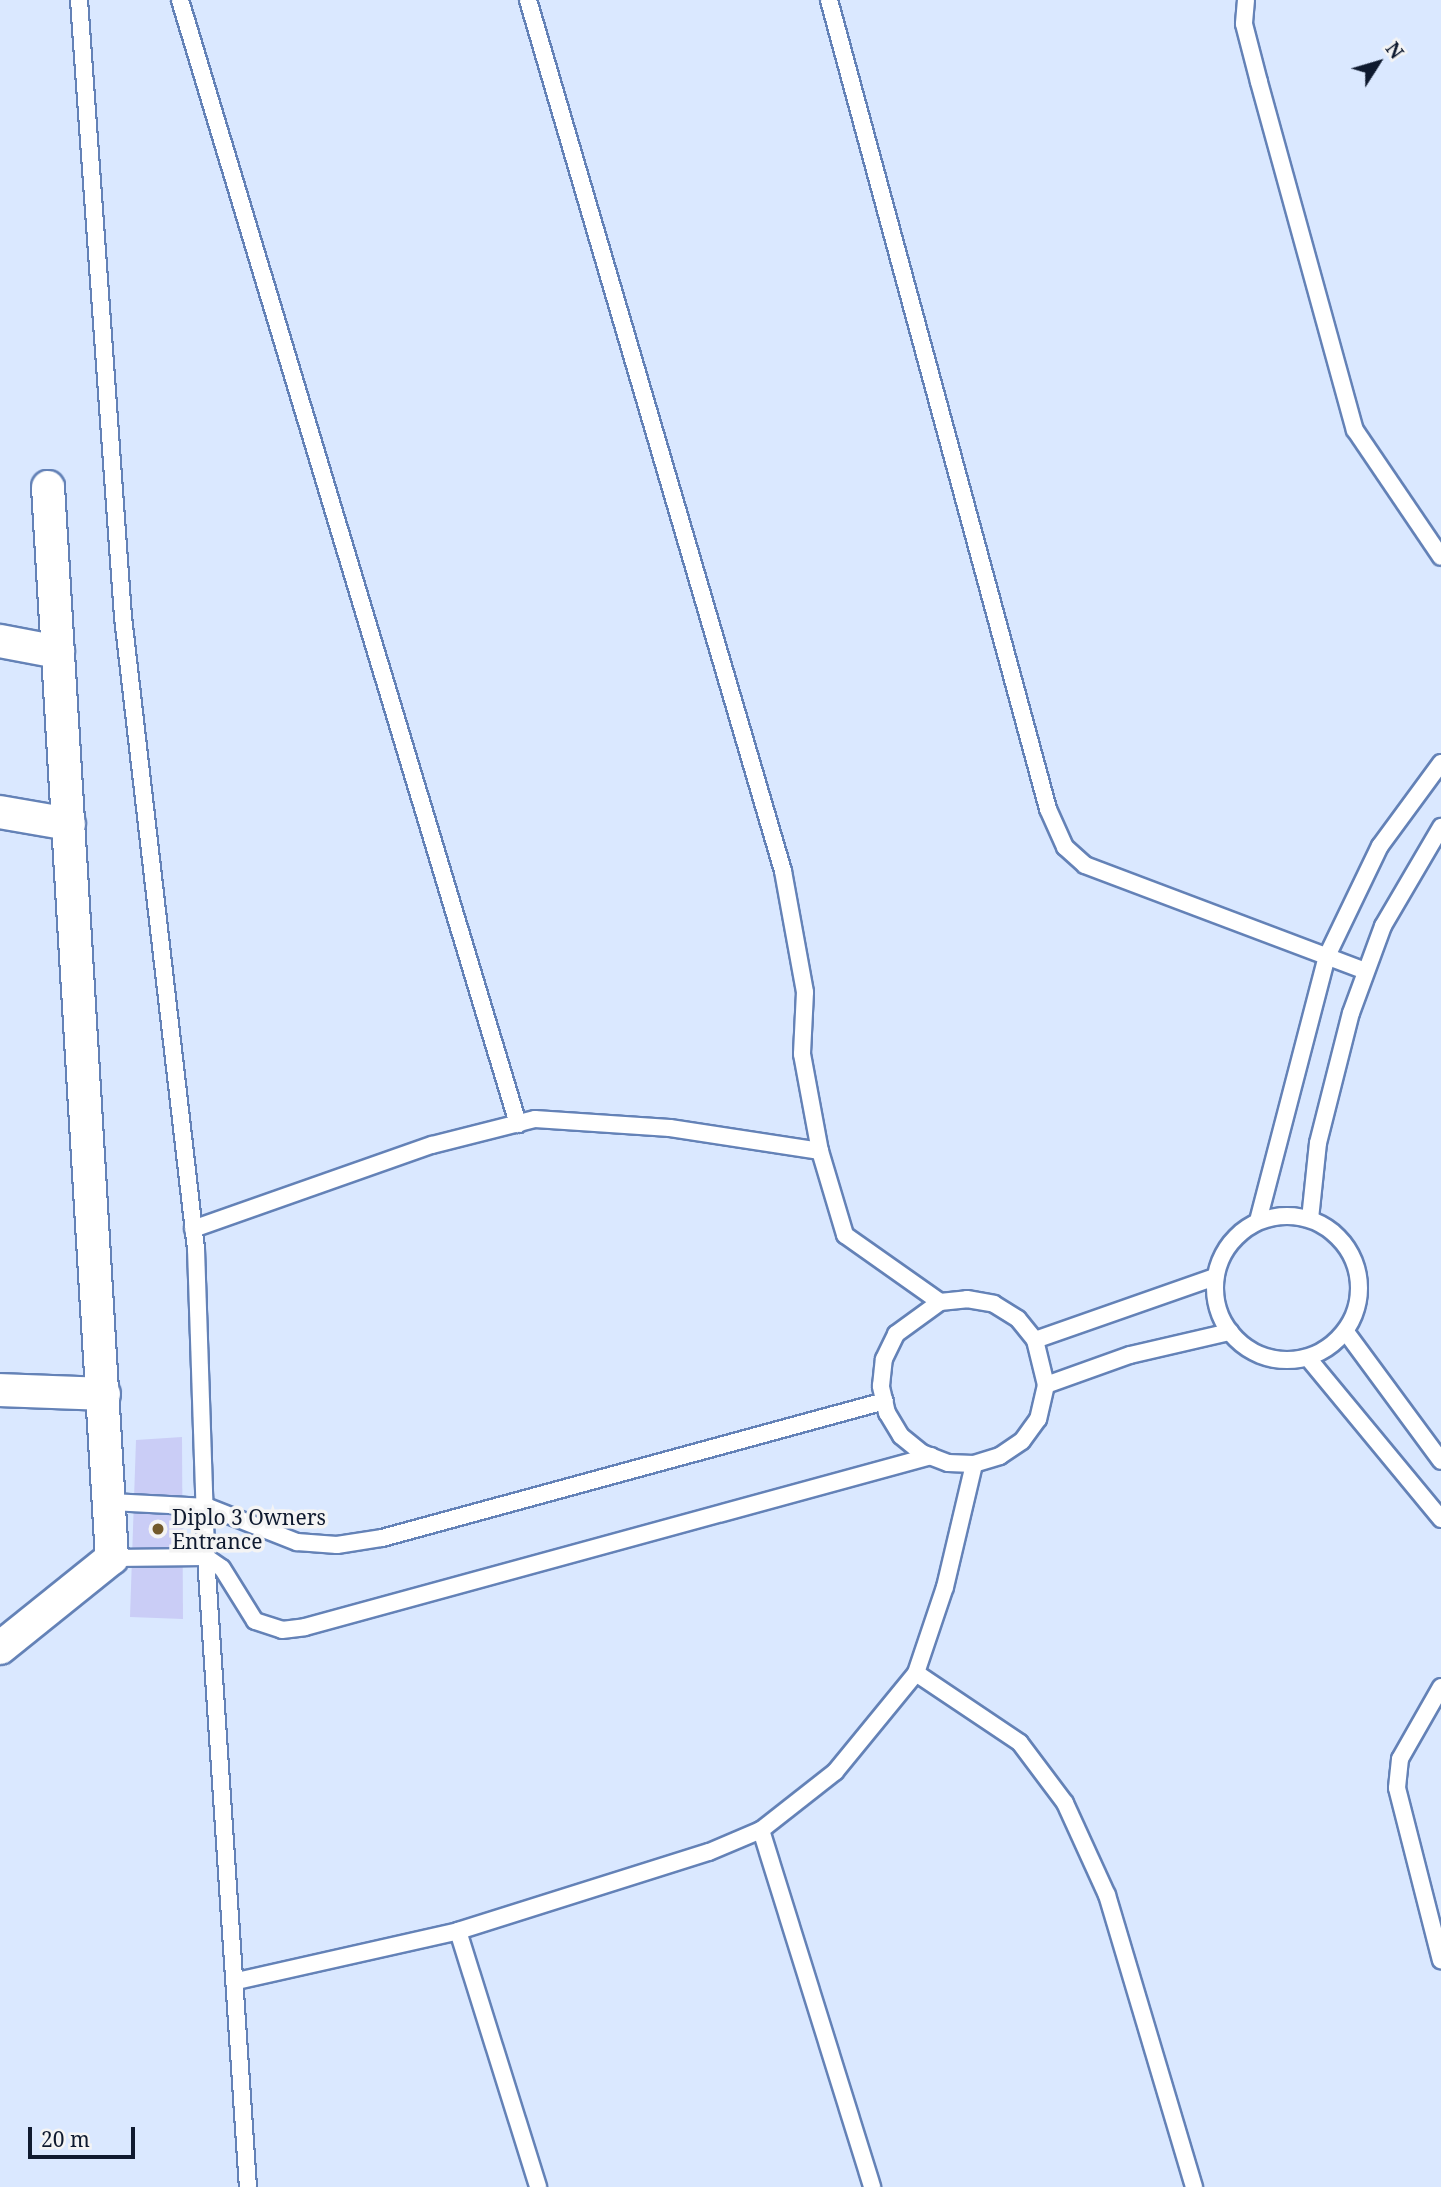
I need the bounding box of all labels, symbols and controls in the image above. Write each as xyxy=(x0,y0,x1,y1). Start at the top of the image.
north arrow xyxy=(1343,28,1413,98)
text: N xyxy=(1380,37,1410,64)
place label: Diplo 3 Owners Entrance xyxy=(172,1504,326,1554)
marker: Diplo 3 Owners Entrance xyxy=(150,1521,166,1537)
scale bar xyxy=(32,2114,138,2158)
text: 20 m xyxy=(41,2125,90,2153)

